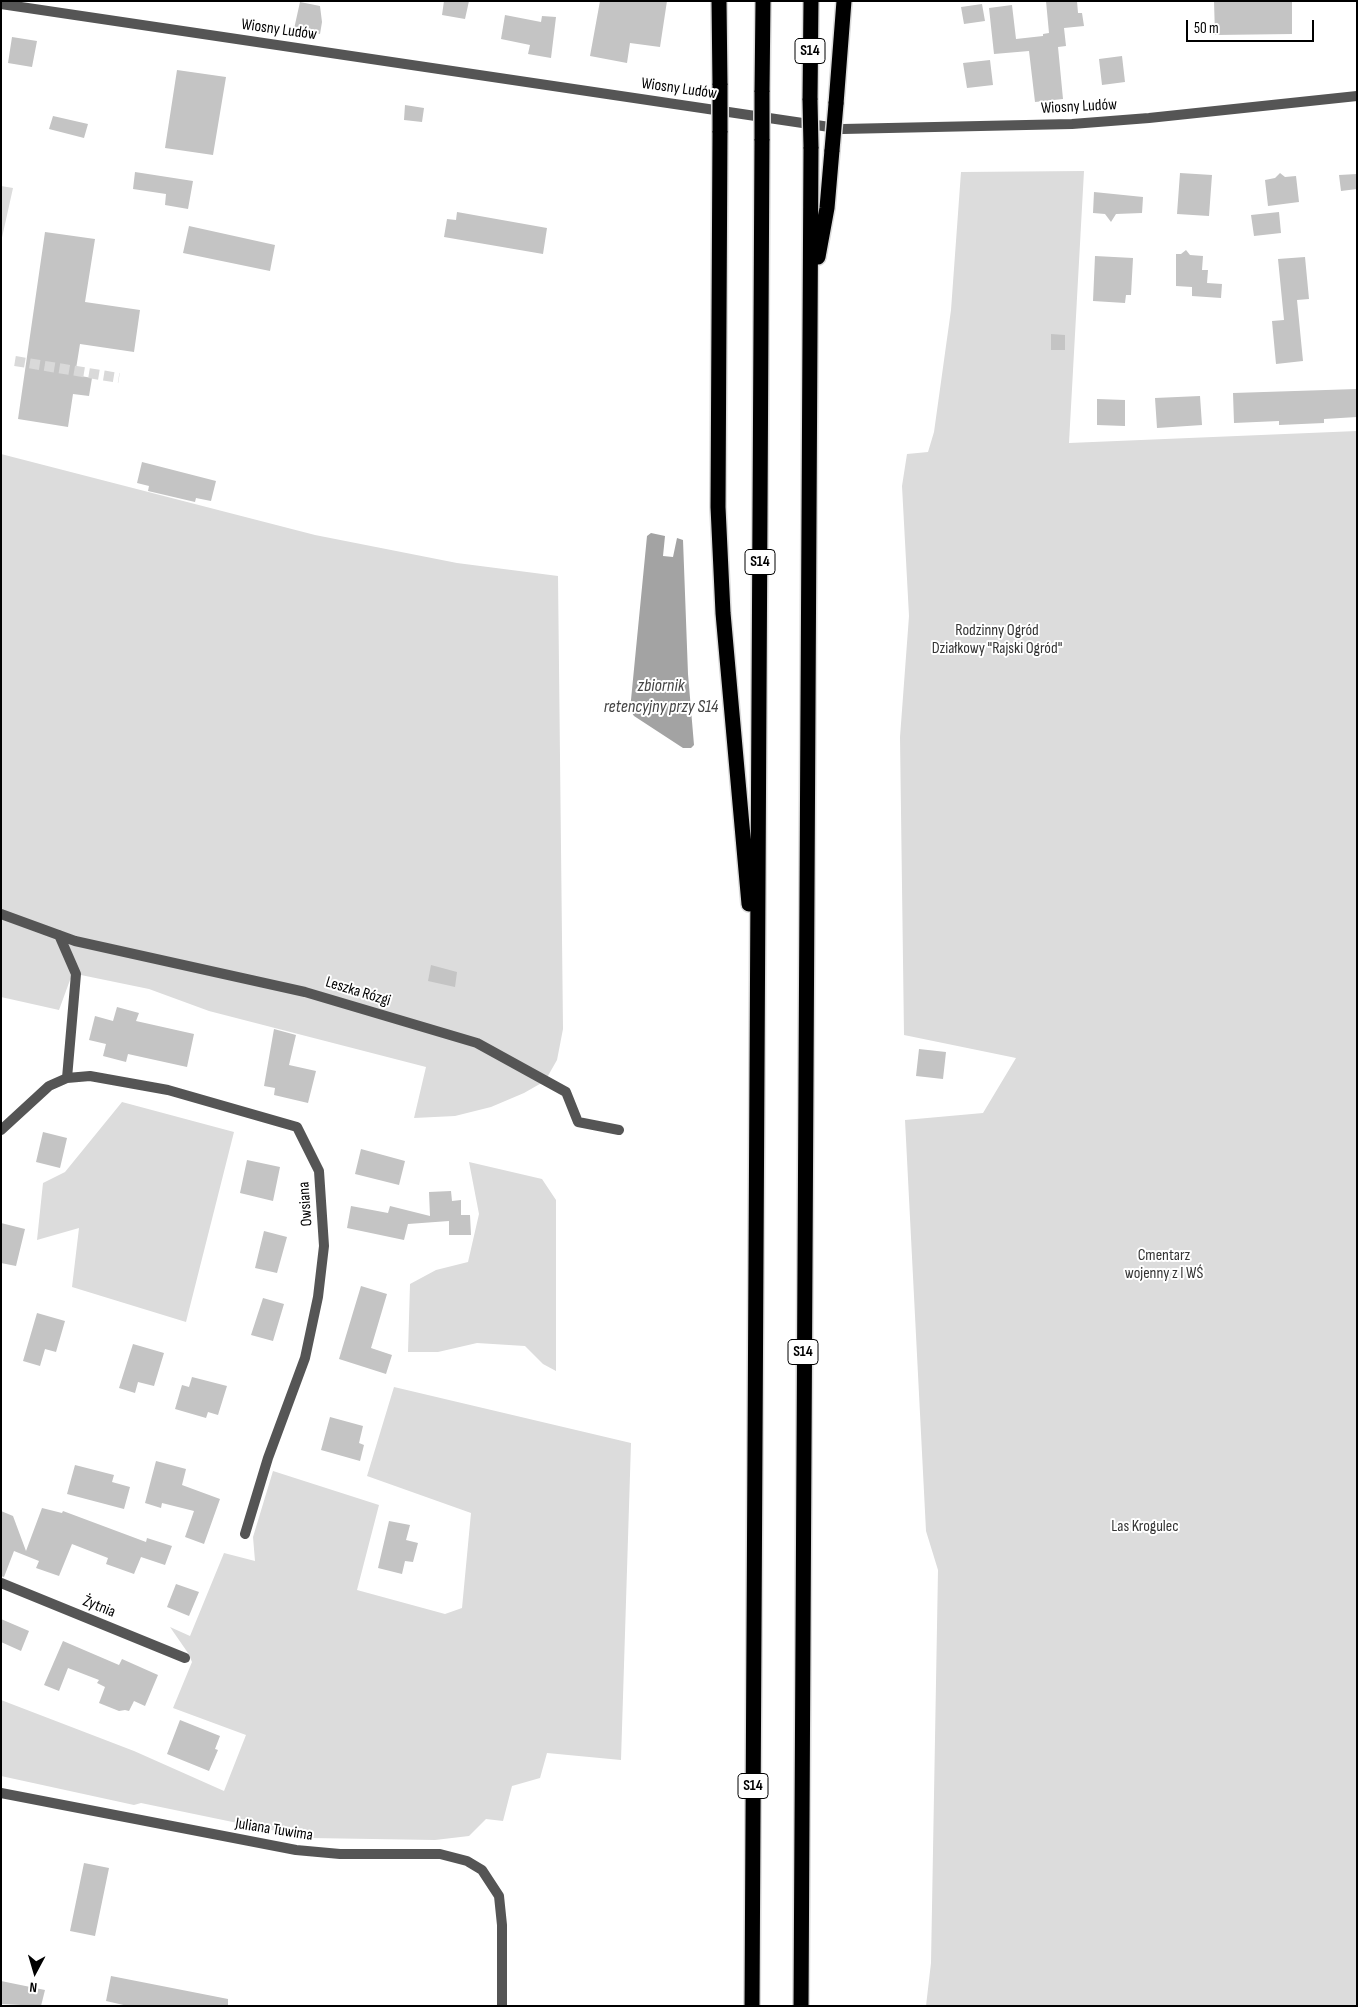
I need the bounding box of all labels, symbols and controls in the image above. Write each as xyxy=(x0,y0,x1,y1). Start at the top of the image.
scale bar xyxy=(1188,10,1316,42)
street label: Wiosny Ludów xyxy=(240,15,318,45)
text: 50 m xyxy=(1194,19,1219,38)
road number: S14 xyxy=(795,38,825,64)
street label: Wiosny Ludów xyxy=(640,74,718,104)
street label: Wiosny Ludów xyxy=(1040,95,1118,119)
road number: S14 xyxy=(745,550,775,574)
park label: Rodzinny Ogród Działkowy "Rajski Ogród" xyxy=(932,621,1062,659)
water label: zbiornik retencyjny przy S14 xyxy=(604,675,718,718)
street label: Leszka Rózgi xyxy=(323,973,393,1011)
street label: Owsiana xyxy=(295,1181,317,1227)
park label: Cmentarz wojenny z I WŚ xyxy=(1125,1246,1203,1284)
road number: S14 xyxy=(788,1340,818,1364)
park label: Las Krogulec xyxy=(1111,1517,1179,1537)
street label: Żytnia xyxy=(80,1592,118,1622)
road number: S14 xyxy=(738,1774,768,1798)
street label: Juliana Tuwima xyxy=(234,1814,314,1846)
north arrow xyxy=(10,1947,60,1997)
text: N xyxy=(29,1979,38,1996)

